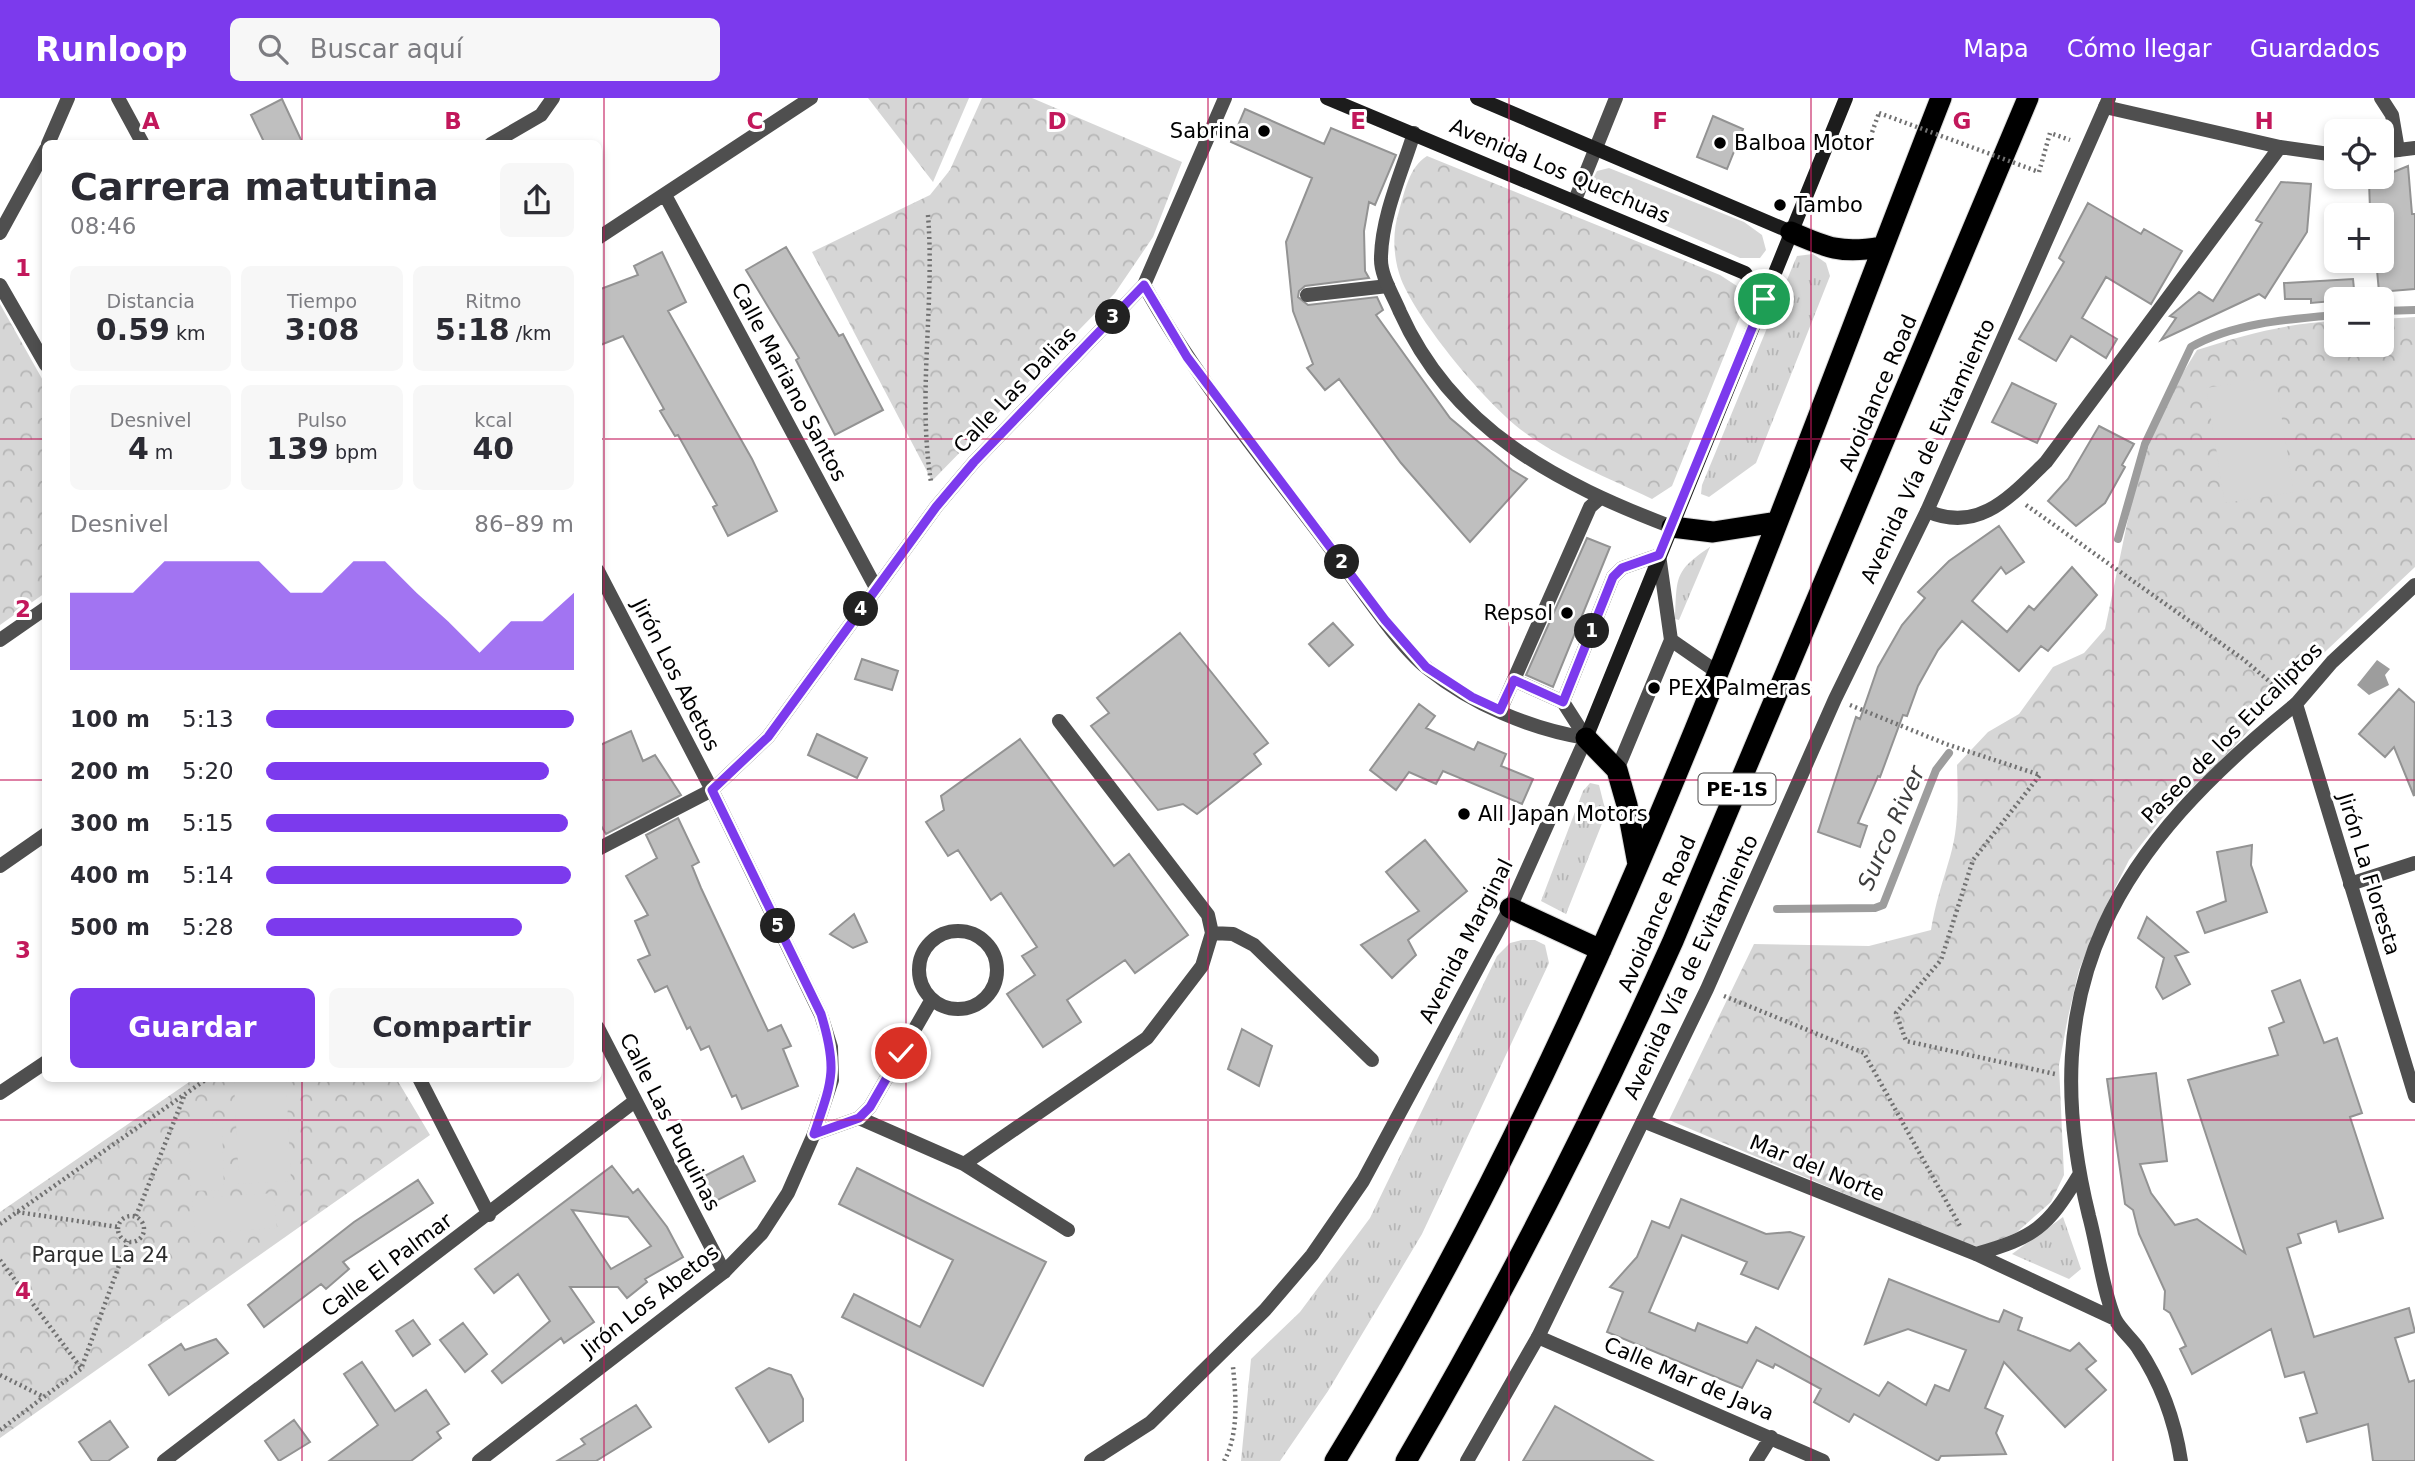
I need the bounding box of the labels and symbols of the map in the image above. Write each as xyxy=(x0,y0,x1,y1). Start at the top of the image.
text: A xyxy=(142,108,160,134)
text: B xyxy=(444,108,462,134)
text: C xyxy=(747,108,763,134)
text: D xyxy=(1047,108,1067,134)
text: E xyxy=(1350,108,1366,134)
text: F xyxy=(1652,108,1668,134)
text: G xyxy=(1953,108,1971,134)
text: H xyxy=(2254,108,2274,134)
street label: Avenida Los Quechuas xyxy=(1446,114,1674,228)
place label: Sabrina xyxy=(1170,119,1250,143)
marker: Sabrina xyxy=(1256,123,1272,139)
place label: Balboa Motor xyxy=(1734,131,1874,155)
marker: Balboa Motor xyxy=(1712,135,1728,151)
place label: Tambo xyxy=(1793,193,1863,217)
marker: Tambo xyxy=(1772,197,1788,213)
text: 1 xyxy=(15,255,31,281)
pin xyxy=(1734,269,1794,329)
street label: Calle Mariano Santos xyxy=(726,279,852,485)
pin: 3 xyxy=(1096,300,1130,334)
street label: Avoidance Road xyxy=(1834,311,1922,475)
street label: Avenida Vía de Evitamiento xyxy=(1856,315,2000,587)
street label: Calle Las Dalias xyxy=(949,322,1081,458)
pin: 2 xyxy=(1324,545,1360,580)
pin: 4 xyxy=(844,592,878,626)
street label: Jirón Los Abetos xyxy=(626,593,725,755)
text: 2 xyxy=(15,596,31,622)
place label: Repsol xyxy=(1483,601,1553,625)
marker: Repsol xyxy=(1559,605,1575,621)
pin: 1 xyxy=(1574,614,1610,648)
street label: Paseo de los Eucaliptos xyxy=(2137,638,2327,828)
place label: PEX Palmeras xyxy=(1668,676,1811,700)
marker: PEX Palmeras xyxy=(1646,680,1662,696)
water label: Surco River xyxy=(1852,761,1930,894)
road number: PE-1S xyxy=(1698,774,1776,804)
street label: Jirón La Floresta xyxy=(2332,788,2405,958)
place label: All Japan Motors xyxy=(1478,802,1648,826)
marker: All Japan Motors xyxy=(1456,806,1472,822)
street label: Avenida Vía de Evitamiento xyxy=(1619,831,1763,1103)
street label: Avoidance Road xyxy=(1613,832,1701,996)
street label: Avenida Marginal xyxy=(1414,855,1518,1027)
pin: 5 xyxy=(760,908,796,944)
text: 3 xyxy=(15,937,31,963)
pin xyxy=(871,1023,931,1083)
street label: Calle Las Puquinas xyxy=(615,1029,725,1215)
street label: Mar del Norte xyxy=(1746,1130,1888,1206)
street label: Calle El Palmar xyxy=(317,1208,457,1322)
street label: Jirón Los Abetos xyxy=(575,1240,723,1363)
park label: Parque La 24 xyxy=(31,1243,169,1267)
text: 4 xyxy=(15,1278,31,1304)
street label: Calle Mar de Java xyxy=(1600,1332,1778,1426)

